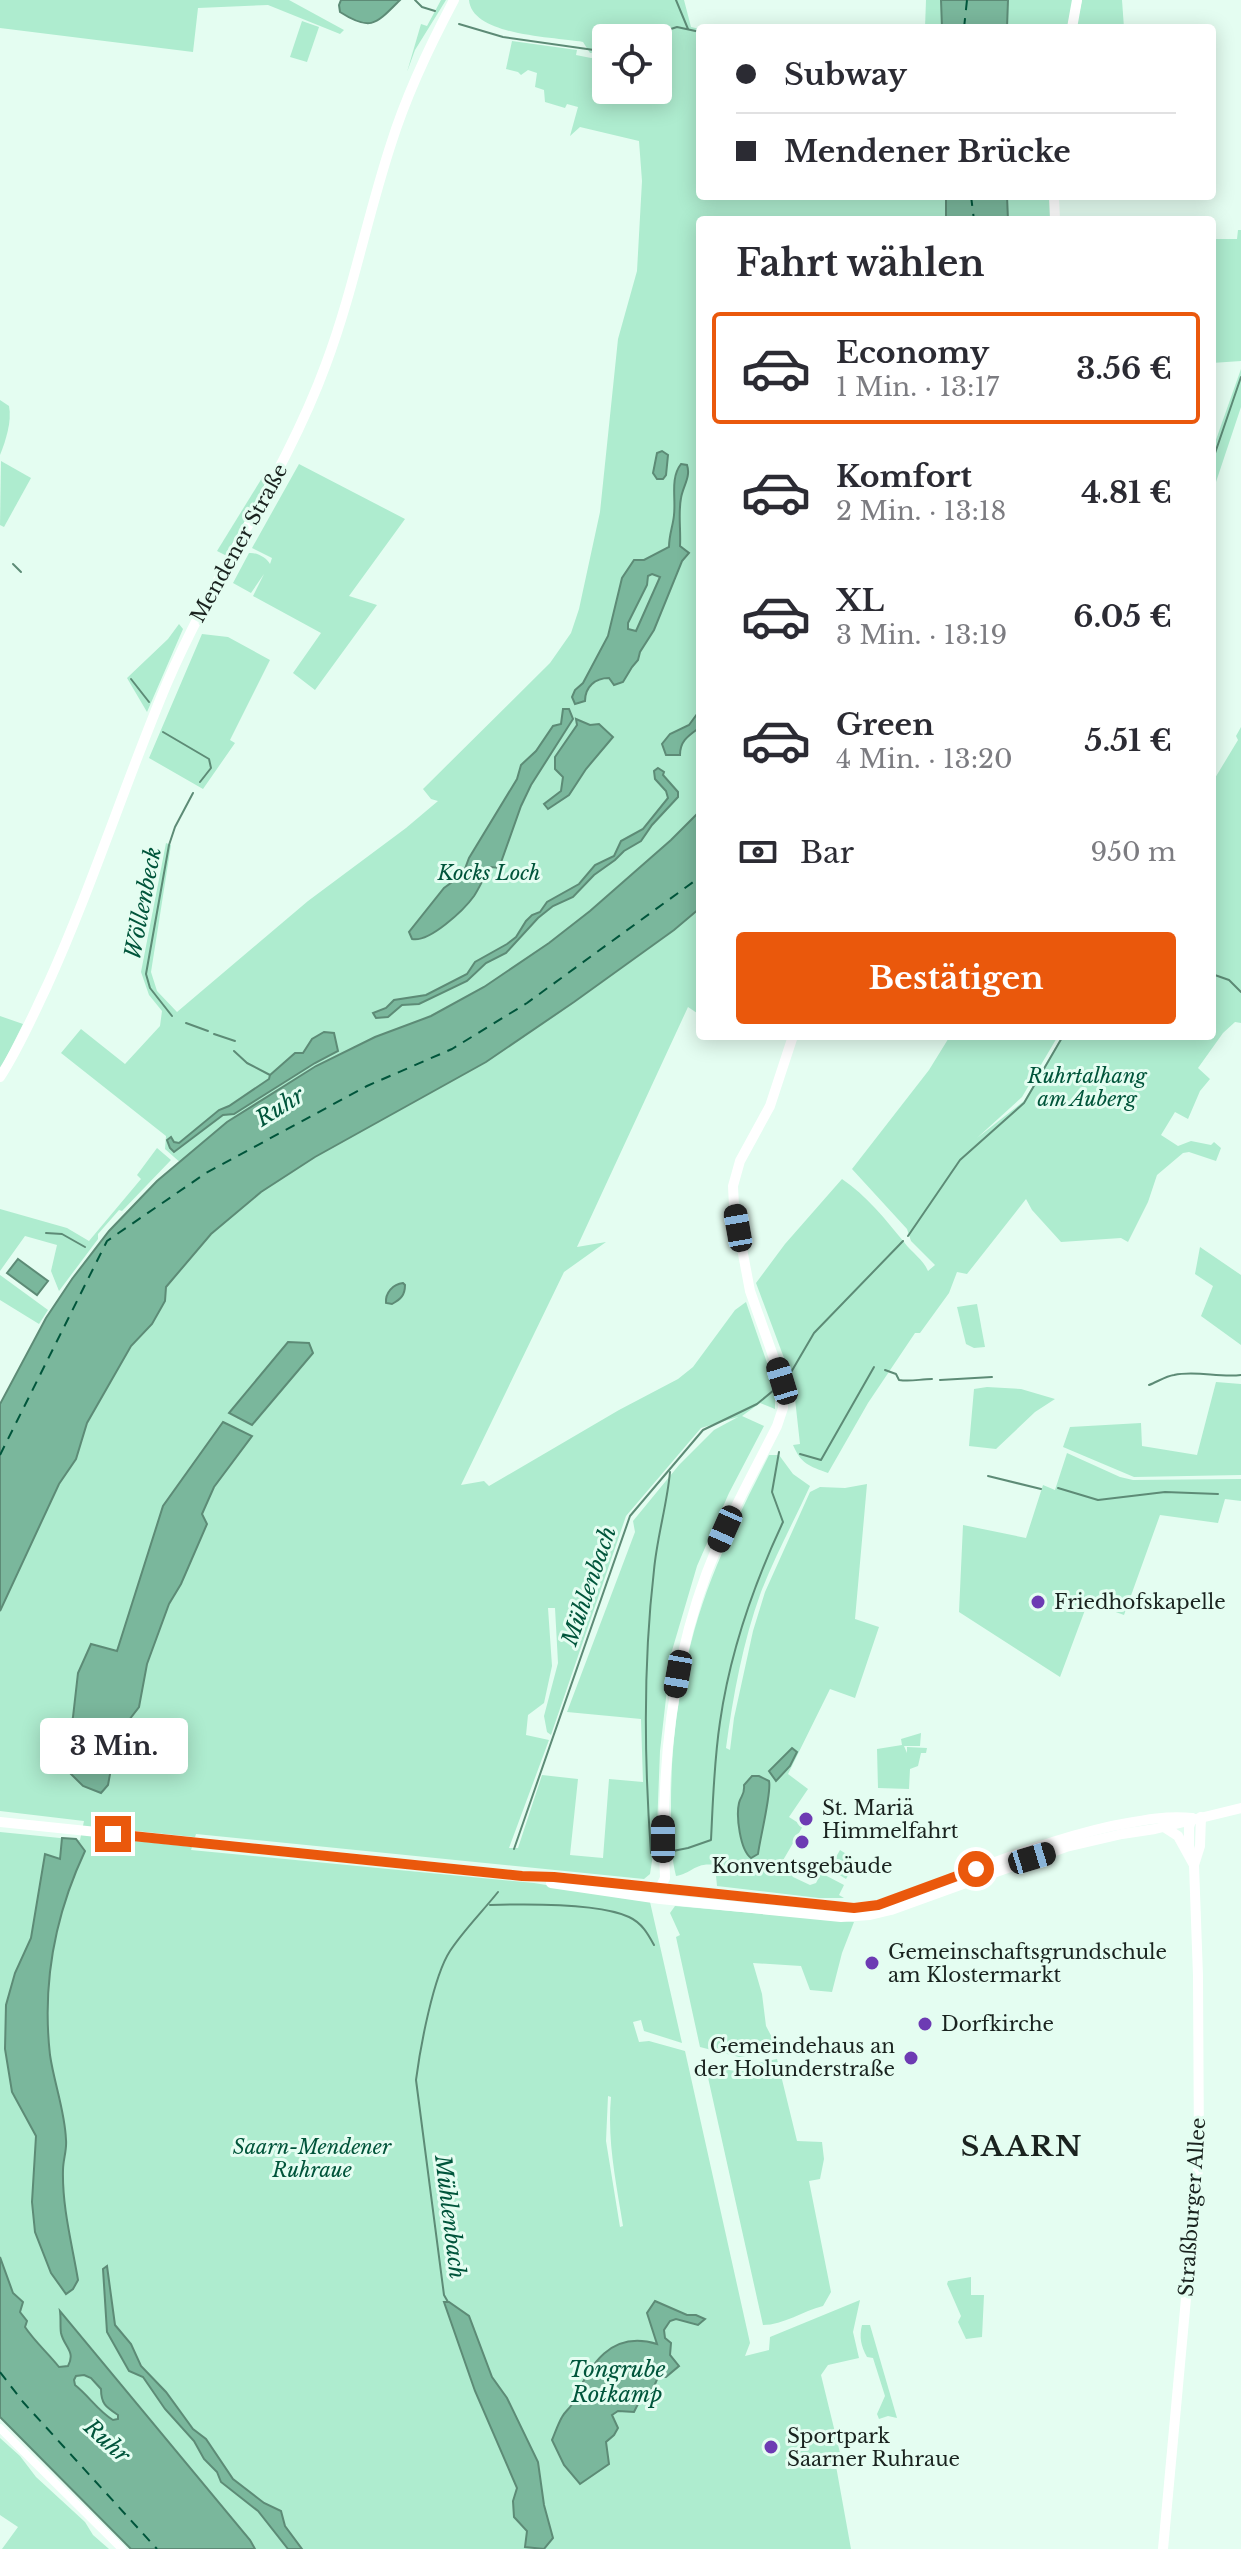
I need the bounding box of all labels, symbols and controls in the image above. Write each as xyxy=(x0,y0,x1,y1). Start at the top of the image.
map controls xyxy=(592,24,672,104)
button: locate xyxy=(592,24,672,104)
text: Subway xyxy=(784,56,907,93)
text: Mendener Brücke xyxy=(784,133,1071,170)
text: Fahrt wählen xyxy=(736,241,984,286)
icon: car xyxy=(740,332,812,404)
text: Economy xyxy=(836,334,989,371)
text: 3.56 € xyxy=(1076,350,1172,387)
text: 1 Min. · 13:17 xyxy=(836,371,999,403)
icon: car xyxy=(740,456,812,528)
text: Komfort xyxy=(836,458,972,495)
street label: Mendener Straße xyxy=(185,460,293,626)
text: 4.81 € xyxy=(1081,474,1172,511)
text: 2 Min. · 13:18 xyxy=(836,495,1006,527)
icon: car xyxy=(740,580,812,652)
text: XL xyxy=(836,582,884,619)
text: 6.05 € xyxy=(1073,598,1172,635)
text: 3 Min. · 13:19 xyxy=(836,619,1007,651)
icon: car xyxy=(740,704,812,776)
text: Green xyxy=(836,706,934,743)
text: 5.51 € xyxy=(1085,722,1172,759)
text: 4 Min. · 13:20 xyxy=(836,743,1013,775)
icon: cash xyxy=(736,830,780,874)
text: Bar xyxy=(800,834,854,871)
text: 950 m xyxy=(1091,836,1176,868)
water label: Wöllenbeck xyxy=(119,845,167,961)
park label: Kocks Loch xyxy=(436,861,541,885)
button: Bestätigen xyxy=(736,932,1176,1024)
park label: Ruhrtalhang am Auberg xyxy=(1027,1064,1147,1111)
water label: Ruhr xyxy=(250,1081,310,1133)
car xyxy=(722,1202,754,1254)
car xyxy=(764,1355,800,1407)
car xyxy=(704,1502,746,1556)
water label: Mühlenbach xyxy=(556,1523,622,1650)
place label: Friedhofskapelle xyxy=(1054,1590,1226,1614)
marker: Friedhofskapelle xyxy=(1029,1593,1047,1611)
car xyxy=(662,1648,694,1700)
callout: 3 Min. xyxy=(39,1718,187,1774)
text: 3 Min. xyxy=(70,1730,158,1762)
place label: St. Mariä Himmelfahrt xyxy=(822,1796,959,1843)
marker: St. Mariä Himmelfahrt xyxy=(797,1810,815,1828)
car xyxy=(651,1815,675,1863)
route end xyxy=(95,1816,131,1852)
marker: Konventsgebäude xyxy=(793,1833,811,1851)
car xyxy=(1006,1840,1058,1876)
route start xyxy=(958,1851,994,1887)
place label: Konventsgebäude xyxy=(712,1854,892,1878)
place label: Gemeinschaftsgrundschule am Klostermarkt xyxy=(888,1940,1167,1987)
marker: Gemeinschaftsgrundschule am Klostermarkt xyxy=(863,1954,881,1972)
place label: Dorfkirche xyxy=(941,2012,1054,2036)
marker: Dorfkirche xyxy=(916,2015,934,2033)
place label: Gemeindehaus an der Holunderstraße xyxy=(694,2034,895,2081)
marker: Gemeindehaus an der Holunderstraße xyxy=(902,2049,920,2067)
street label: Straßburger Allee xyxy=(1174,2117,1210,2297)
district label: SAARN xyxy=(961,2129,1083,2164)
park label: Saarn-Mendener Ruhraue xyxy=(233,2135,392,2182)
water label: Mühlenbach xyxy=(429,2153,471,2281)
water label: Tongrube Rotkamp xyxy=(568,2356,666,2408)
water label: Ruhr xyxy=(78,2413,136,2469)
place label: Sportpark Saarner Ruhraue xyxy=(787,2424,960,2471)
marker: Sportpark Saarner Ruhraue xyxy=(762,2438,780,2456)

